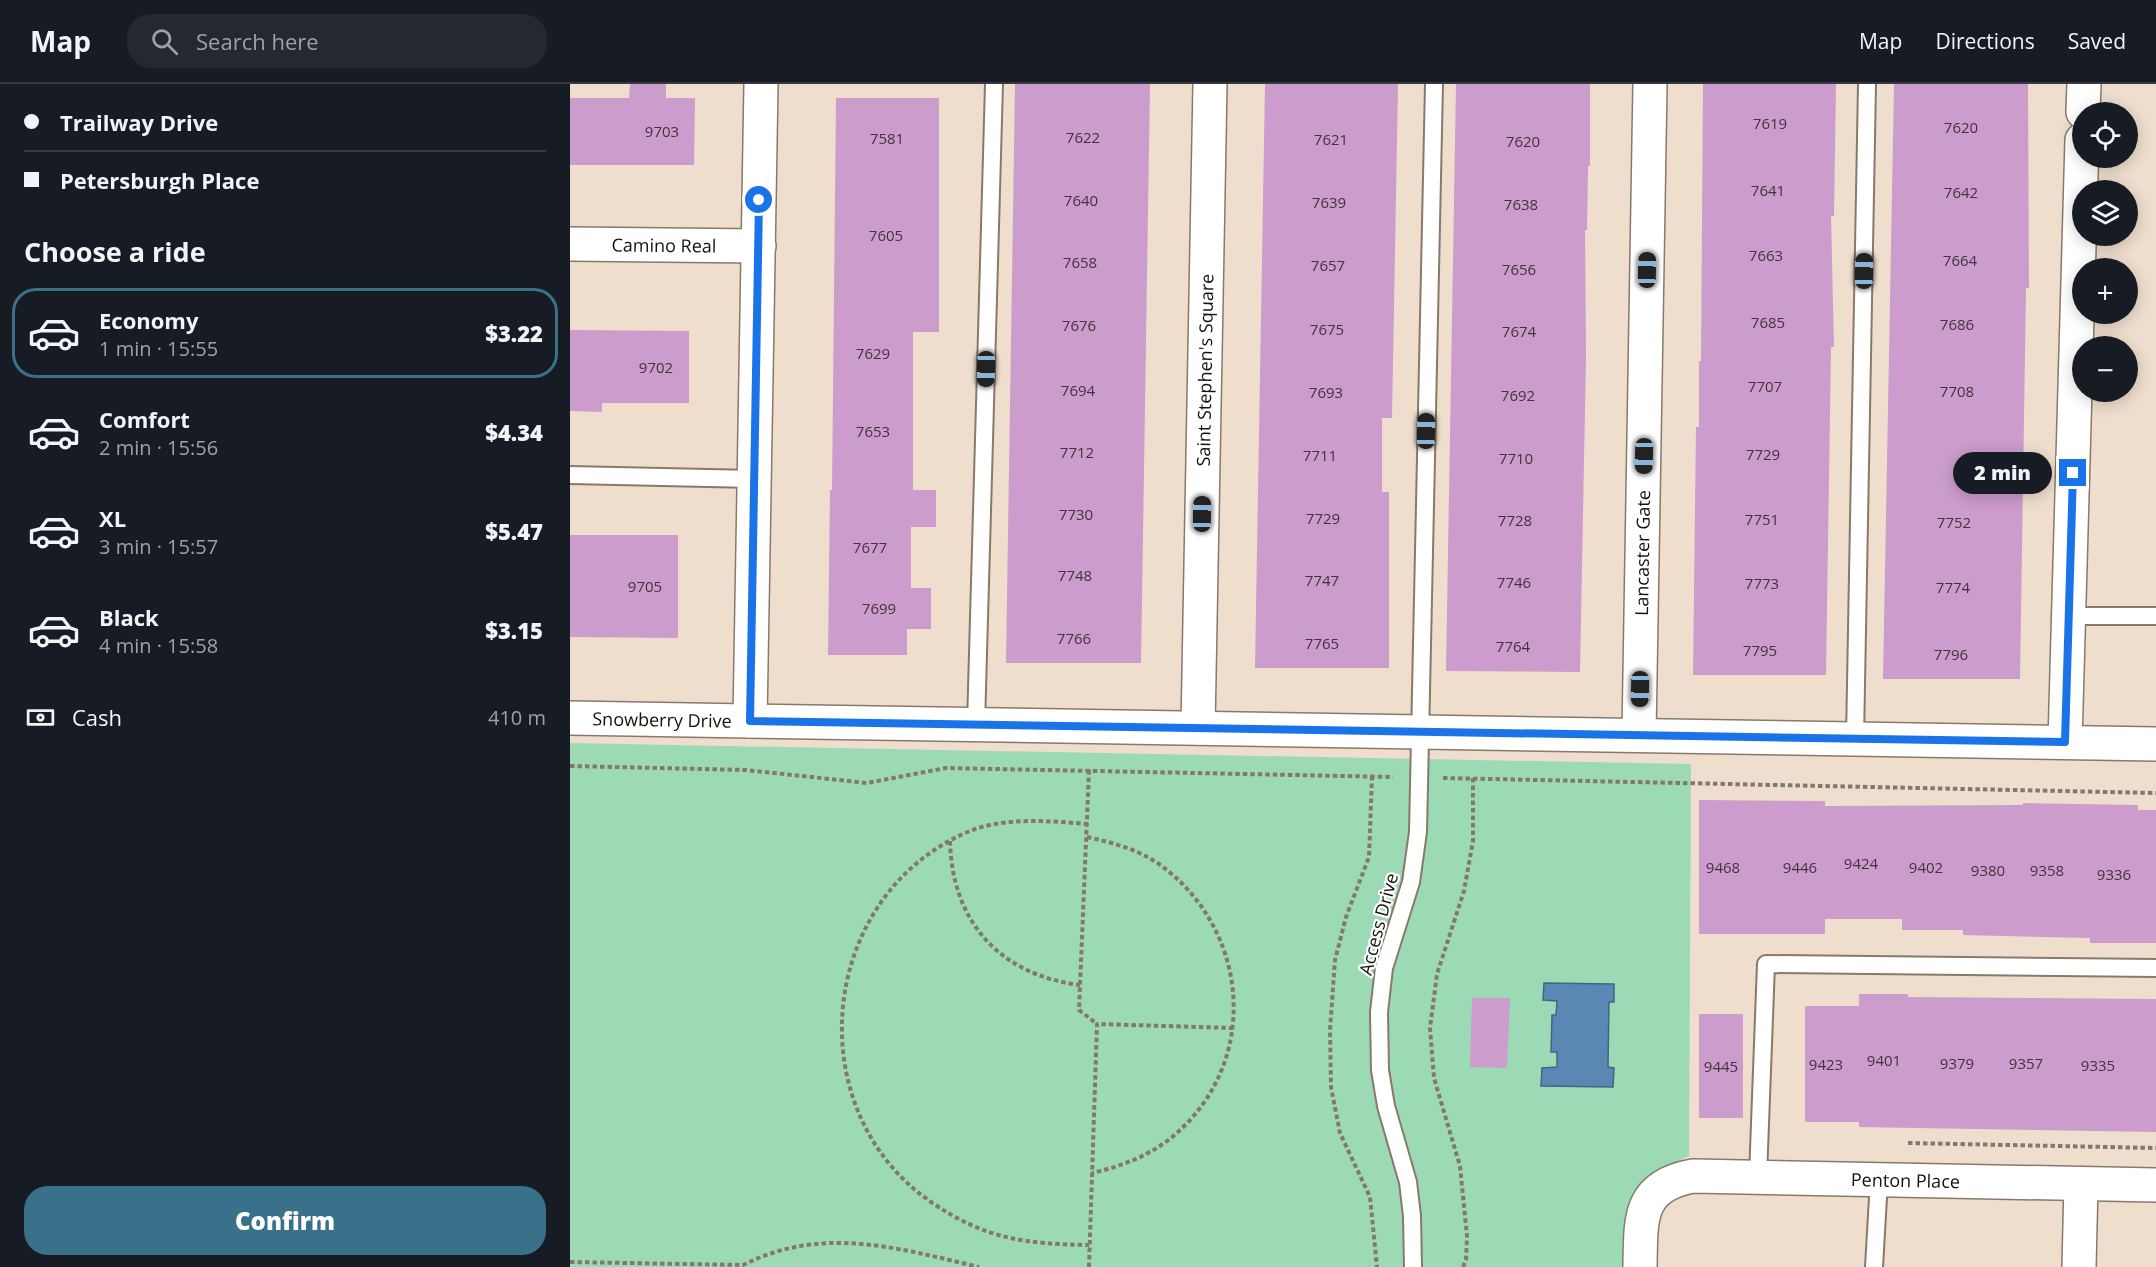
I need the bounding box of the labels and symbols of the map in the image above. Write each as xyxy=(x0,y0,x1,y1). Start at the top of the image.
house number: 7619 xyxy=(1753,113,1787,133)
house number: 7620 xyxy=(1944,117,1978,137)
house number: 9703 xyxy=(645,121,679,141)
house number: 7622 xyxy=(1066,127,1100,147)
house number: 7581 xyxy=(870,128,904,148)
house number: 7621 xyxy=(1314,129,1348,149)
house number: 7620 xyxy=(1506,131,1540,151)
house number: 7641 xyxy=(1751,180,1785,200)
house number: 7642 xyxy=(1944,182,1978,202)
route start xyxy=(745,186,772,213)
house number: 7640 xyxy=(1064,190,1098,210)
house number: 7639 xyxy=(1312,192,1346,212)
house number: 7638 xyxy=(1504,194,1538,214)
house number: 7605 xyxy=(869,225,903,245)
street label: Camino Real xyxy=(611,232,717,258)
house number: 7663 xyxy=(1749,245,1783,265)
house number: 7664 xyxy=(1943,250,1978,270)
house number: 7658 xyxy=(1063,252,1097,272)
car xyxy=(1638,252,1656,288)
car xyxy=(1855,253,1873,289)
house number: 7657 xyxy=(1311,255,1345,275)
house number: 7656 xyxy=(1502,259,1536,279)
street label: Saint Stephen's Square xyxy=(1191,273,1218,467)
house number: 7685 xyxy=(1751,312,1785,332)
house number: 7686 xyxy=(1940,314,1974,334)
house number: 7676 xyxy=(1062,315,1096,335)
house number: 7675 xyxy=(1310,319,1344,339)
house number: 7674 xyxy=(1502,321,1537,341)
house number: 7629 xyxy=(856,343,890,363)
car xyxy=(977,351,995,387)
house number: 9702 xyxy=(639,357,673,377)
house number: 7707 xyxy=(1748,376,1782,396)
house number: 7694 xyxy=(1061,380,1096,400)
house number: 7708 xyxy=(1940,381,1974,401)
house number: 7693 xyxy=(1309,382,1343,402)
house number: 7692 xyxy=(1501,385,1535,405)
car xyxy=(1417,413,1435,449)
house number: 7653 xyxy=(856,421,890,441)
car xyxy=(1635,438,1653,474)
house number: 7712 xyxy=(1060,442,1094,462)
house number: 7729 xyxy=(1746,444,1780,464)
house number: 7711 xyxy=(1303,445,1337,465)
house number: 7710 xyxy=(1499,448,1533,468)
callout: 2 min xyxy=(1953,452,2052,494)
route end xyxy=(2059,459,2086,486)
street label: Lancaster Gate xyxy=(1629,490,1655,616)
car xyxy=(1193,496,1211,532)
house number: 7730 xyxy=(1059,504,1093,524)
house number: 7729 xyxy=(1306,508,1340,528)
house number: 7751 xyxy=(1745,509,1779,529)
house number: 7728 xyxy=(1498,510,1532,530)
house number: 7752 xyxy=(1937,512,1971,532)
house number: 7677 xyxy=(853,537,887,557)
house number: 7748 xyxy=(1058,565,1092,585)
house number: 7747 xyxy=(1305,570,1339,590)
house number: 7746 xyxy=(1497,572,1531,592)
house number: 7773 xyxy=(1745,573,1779,593)
house number: 9705 xyxy=(628,576,662,596)
house number: 7774 xyxy=(1936,577,1971,597)
house number: 7699 xyxy=(862,598,896,618)
house number: 7766 xyxy=(1057,628,1091,648)
house number: 7765 xyxy=(1305,633,1339,653)
house number: 7764 xyxy=(1496,636,1531,656)
house number: 7795 xyxy=(1743,640,1777,660)
house number: 7796 xyxy=(1934,644,1968,664)
car xyxy=(1631,671,1649,707)
street label: Snowberry Drive xyxy=(592,706,732,733)
house number: 9424 xyxy=(1844,853,1879,873)
house number: 9468 xyxy=(1706,857,1740,877)
house number: 9446 xyxy=(1783,857,1817,877)
house number: 9402 xyxy=(1909,857,1943,877)
house number: 9380 xyxy=(1971,860,2005,880)
house number: 9358 xyxy=(2030,860,2064,880)
house number: 9336 xyxy=(2097,864,2131,884)
street label: Access Drive xyxy=(1353,870,1403,978)
house number: 9401 xyxy=(1867,1050,1901,1070)
house number: 9379 xyxy=(1940,1053,1974,1073)
house number: 9357 xyxy=(2009,1053,2043,1073)
house number: 9423 xyxy=(1809,1054,1843,1074)
house number: 9335 xyxy=(2081,1055,2115,1075)
house number: 9445 xyxy=(1704,1056,1738,1076)
street label: Penton Place xyxy=(1851,1167,1960,1193)

